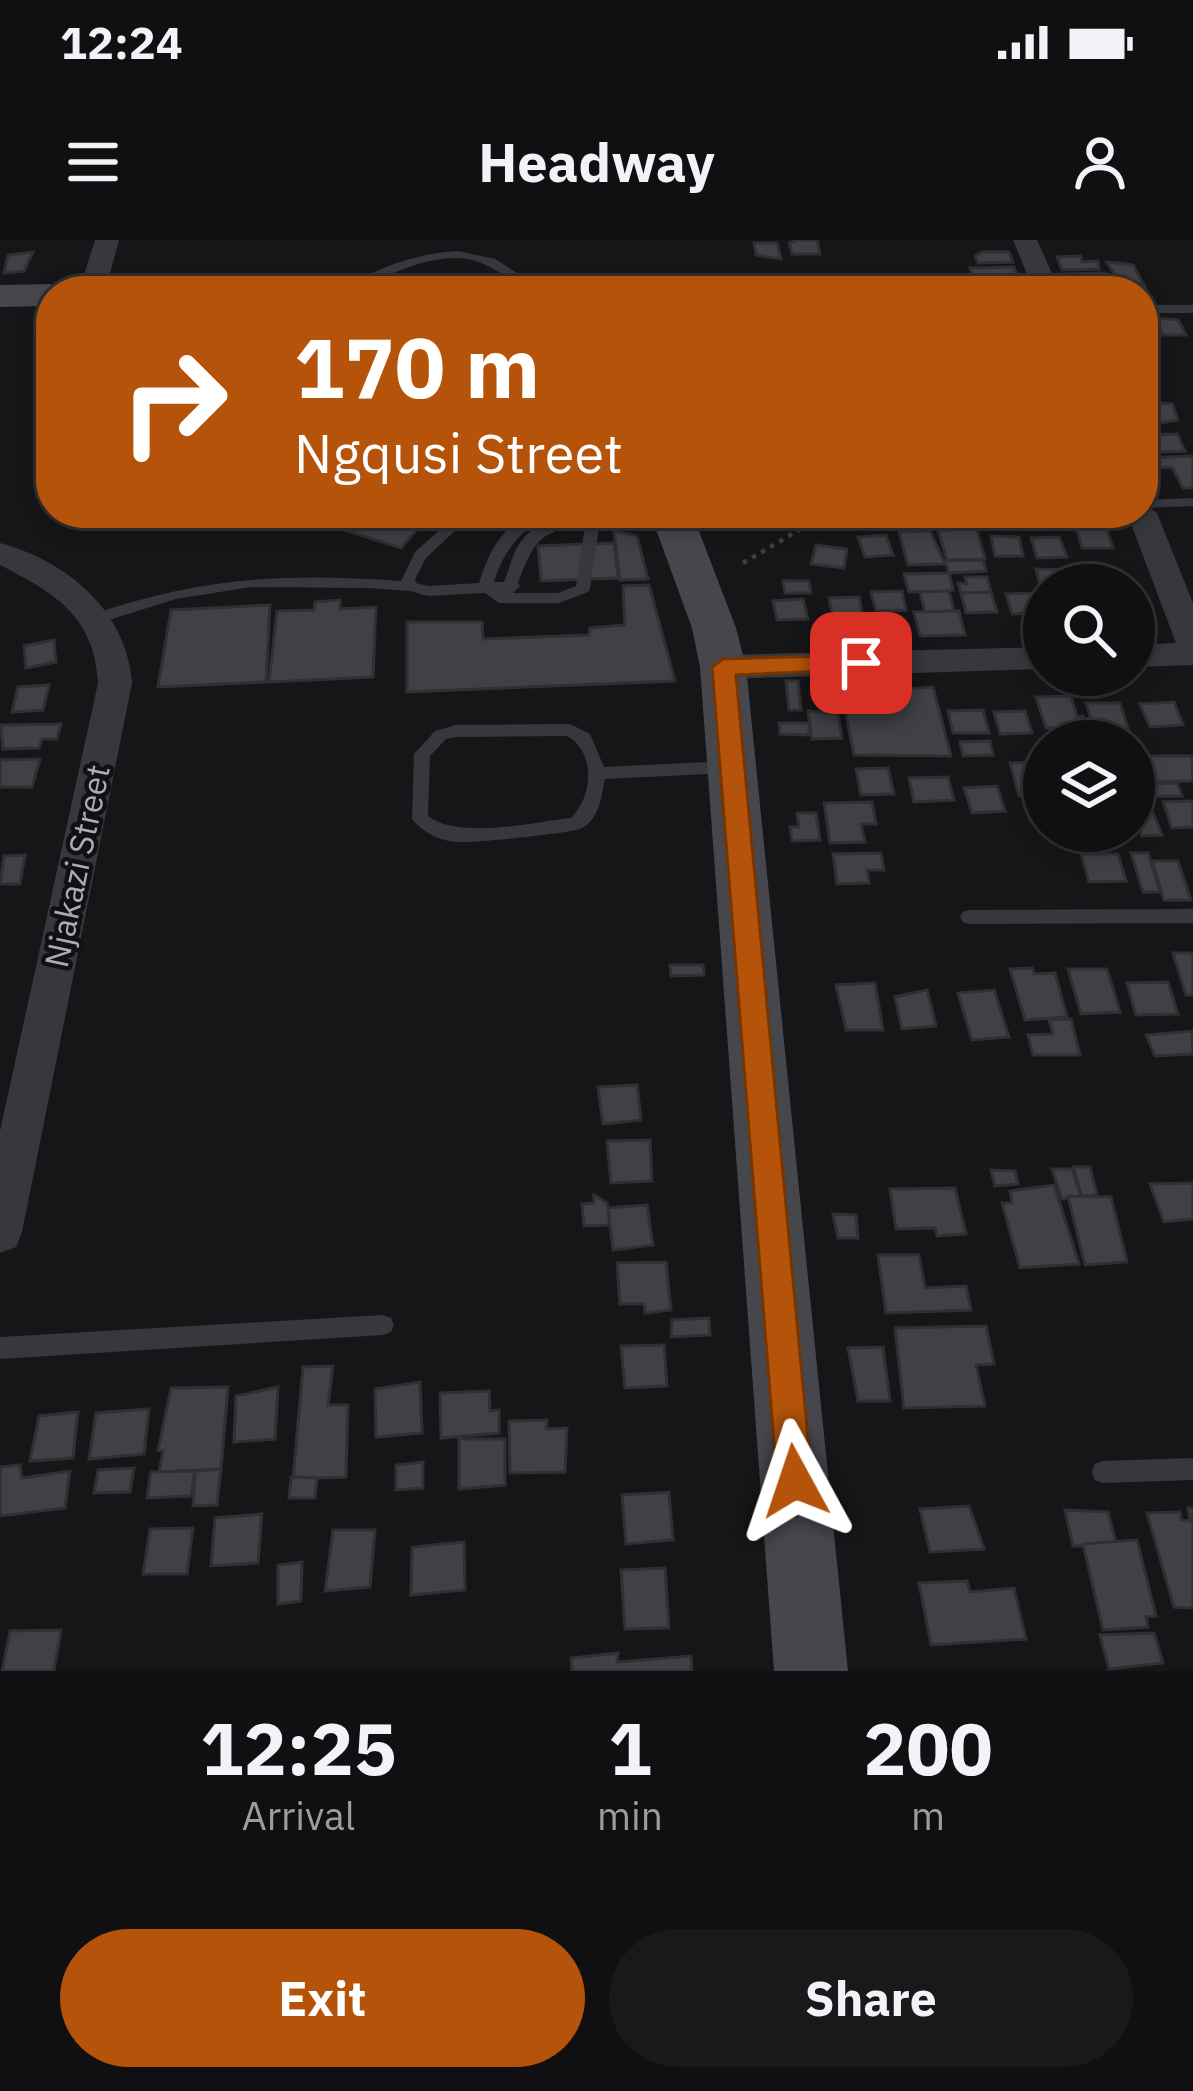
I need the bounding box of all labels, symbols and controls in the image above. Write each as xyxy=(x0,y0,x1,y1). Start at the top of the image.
text: 12:24 xyxy=(60,13,183,71)
text: Headway xyxy=(478,127,715,197)
icon: menu xyxy=(60,129,126,195)
icon: person xyxy=(1067,129,1133,195)
text: 170 m xyxy=(294,312,540,421)
icon: right xyxy=(96,324,252,480)
text: Ngqusi Street xyxy=(294,418,623,488)
map controls xyxy=(1023,564,1155,852)
button: search xyxy=(1023,564,1155,696)
pin xyxy=(810,612,912,714)
icon: arrive xyxy=(828,630,894,696)
button: layers xyxy=(1023,720,1155,852)
street label: Njakazi Street xyxy=(34,761,119,971)
position arrow xyxy=(732,1418,858,1544)
text: 12:25 xyxy=(200,1701,397,1795)
text: 1 xyxy=(608,1701,652,1795)
text: 200 xyxy=(863,1701,993,1795)
text: Arrival xyxy=(242,1790,355,1841)
text: min xyxy=(597,1790,663,1841)
text: m xyxy=(911,1790,945,1841)
button: Exit xyxy=(60,1929,585,2067)
button: Share xyxy=(609,1929,1133,2067)

